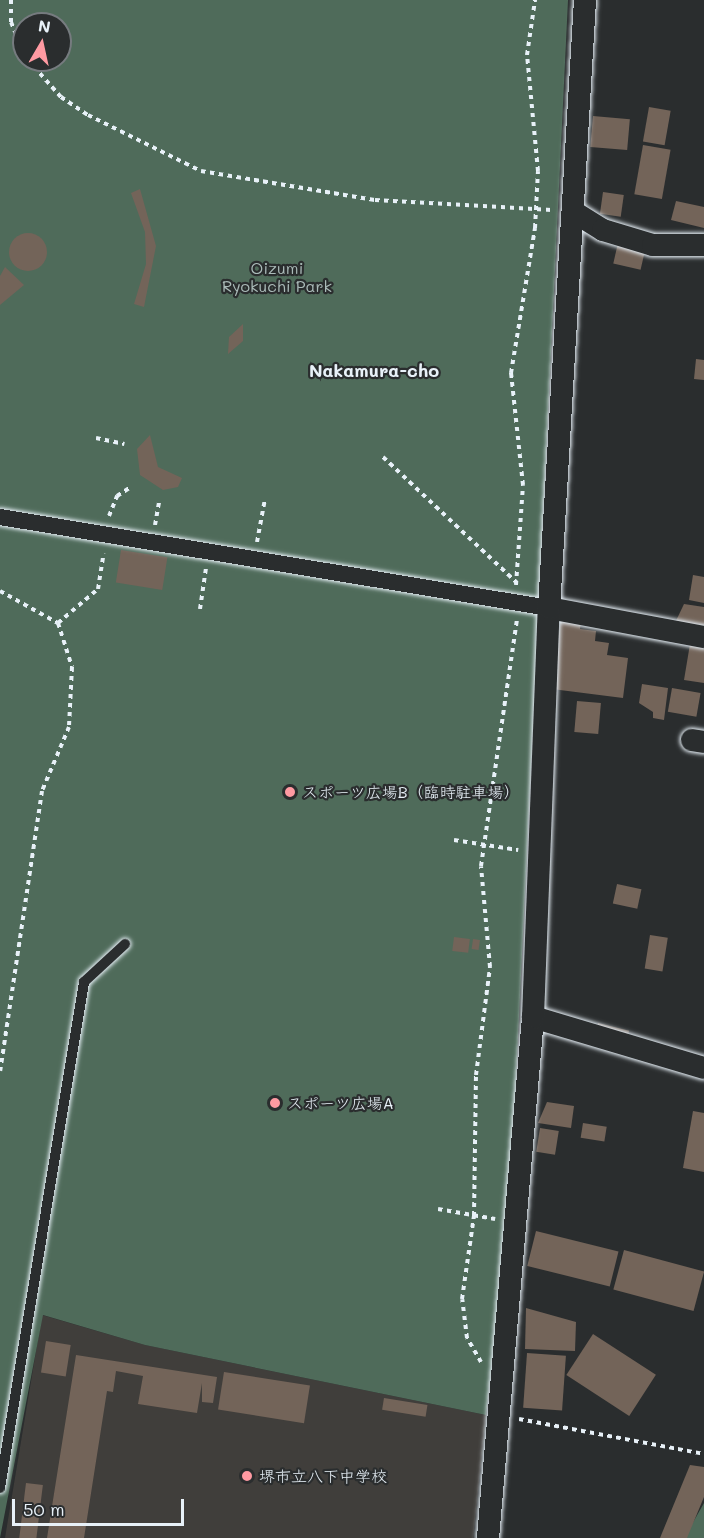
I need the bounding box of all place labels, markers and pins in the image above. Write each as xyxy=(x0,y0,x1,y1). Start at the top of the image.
place label: スポーツ広場B（臨時駐車場） xyxy=(302,782,520,802)
marker: スポーツ広場B（臨時駐車場） xyxy=(283,785,297,799)
place label: スポーツ広場A xyxy=(287,1093,394,1113)
marker: スポーツ広場A xyxy=(268,1096,282,1110)
place label: 堺市立八下中学校 xyxy=(259,1466,387,1486)
marker: 堺市立八下中学校 xyxy=(240,1469,254,1483)

